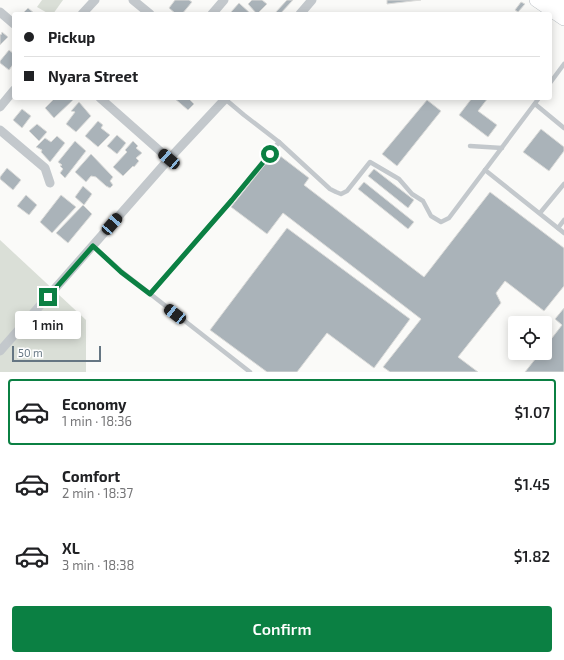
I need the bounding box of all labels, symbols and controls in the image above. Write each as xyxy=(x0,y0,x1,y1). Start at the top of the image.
text: Pickup xyxy=(48,28,95,46)
text: Nyara Street xyxy=(48,67,138,85)
route start xyxy=(261,145,279,163)
car xyxy=(156,147,182,171)
car xyxy=(100,211,124,237)
route end xyxy=(39,288,57,306)
car xyxy=(162,302,188,326)
callout: 1 min xyxy=(15,311,81,339)
map controls xyxy=(508,316,552,360)
button: locate xyxy=(508,316,552,360)
text: 1 min xyxy=(33,317,63,333)
scale bar xyxy=(12,344,101,363)
text: 50 m xyxy=(18,346,43,359)
icon: car xyxy=(14,394,50,430)
text: Economy xyxy=(62,395,127,413)
text: $1.07 xyxy=(514,403,550,421)
text: 1 min · 18:36 xyxy=(62,413,132,429)
icon: car xyxy=(14,466,50,502)
text: Comfort xyxy=(62,467,120,485)
text: $1.45 xyxy=(514,475,550,493)
text: 2 min · 18:37 xyxy=(62,485,133,501)
icon: car xyxy=(14,538,50,574)
text: XL xyxy=(62,539,80,557)
text: $1.82 xyxy=(514,547,550,565)
text: 3 min · 18:38 xyxy=(62,557,134,573)
button: Confirm xyxy=(12,606,552,652)

